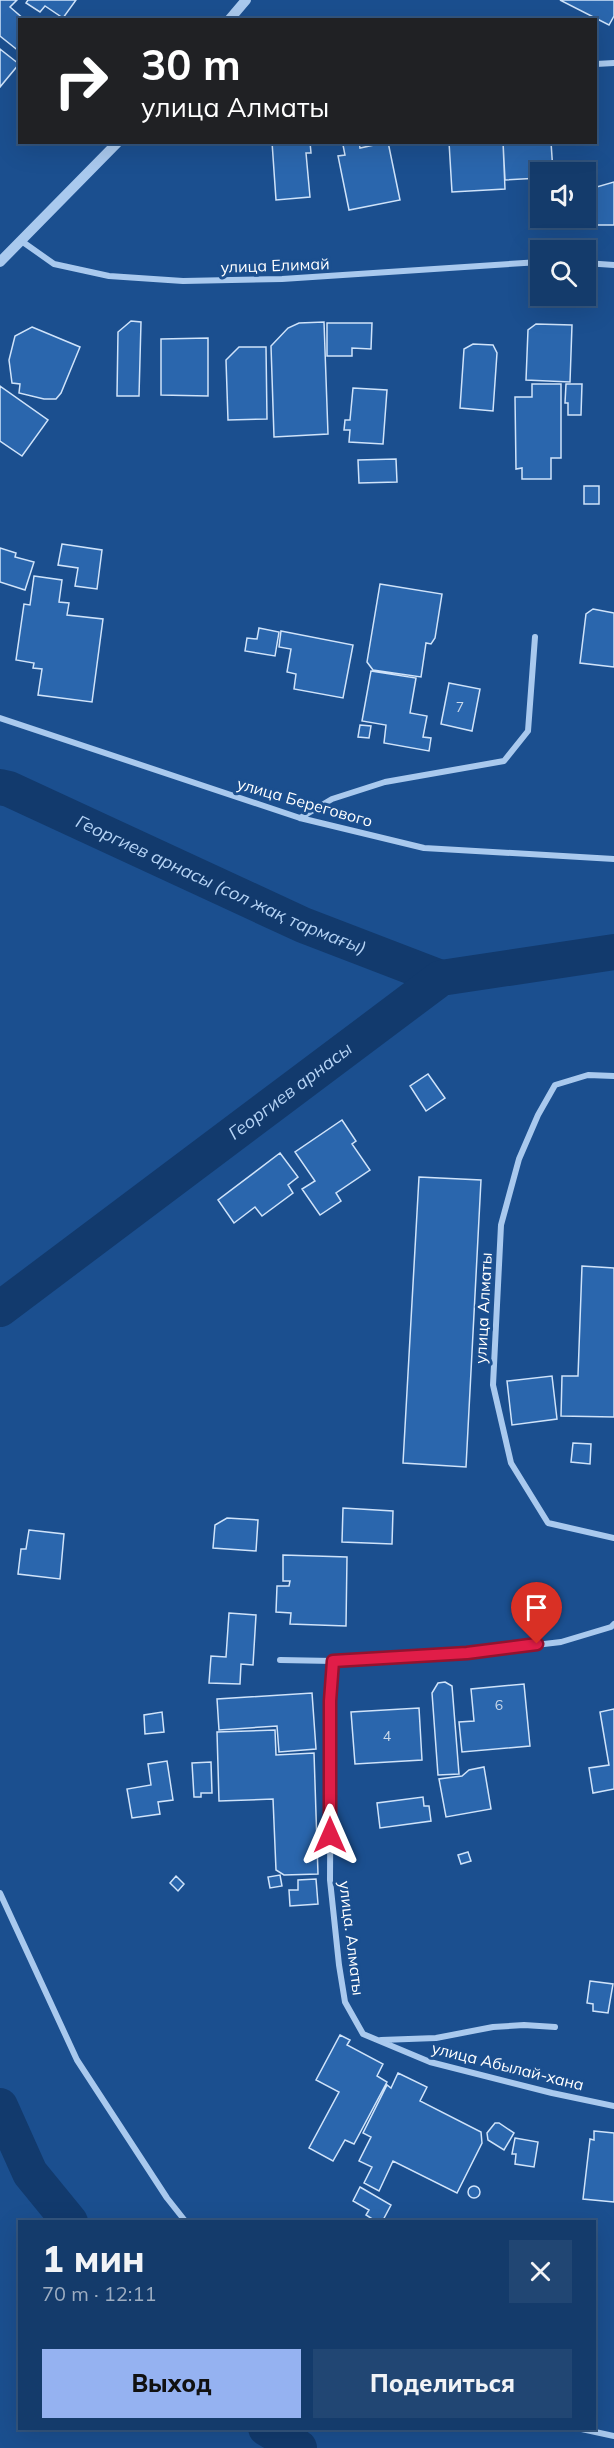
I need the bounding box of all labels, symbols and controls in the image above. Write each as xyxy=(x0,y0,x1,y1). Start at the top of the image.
text: 30 m xyxy=(141,38,241,91)
icon: right xyxy=(42,42,120,120)
text: улица Алматы xyxy=(141,90,329,124)
map controls xyxy=(530,162,596,306)
button: sound xyxy=(530,162,596,228)
button: search xyxy=(530,240,596,306)
street label: улица Елимай xyxy=(220,253,330,277)
house number: 7 xyxy=(456,698,464,716)
street label: улица Берегового xyxy=(235,773,375,831)
water label: Георгиев арнасы (сол жақ тармағы) xyxy=(72,810,369,959)
water label: Георгиев арнасы xyxy=(224,1037,357,1145)
street label: улица Алматы xyxy=(470,1252,496,1364)
pin xyxy=(511,1582,562,1644)
icon: arrive xyxy=(520,1591,553,1624)
house number: 6 xyxy=(495,1696,503,1714)
house number: 4 xyxy=(383,1727,392,1745)
position arrow xyxy=(298,1803,362,1867)
street label: улица. Алматы xyxy=(335,1880,369,1996)
street label: улица Абылай-хана xyxy=(430,2037,586,2095)
text: 1 мин xyxy=(42,2236,145,2281)
button: close xyxy=(509,2240,572,2303)
text: 70 m · 12:11 xyxy=(42,2281,156,2306)
button: Выход xyxy=(42,2349,301,2418)
button: Поделиться xyxy=(313,2349,572,2418)

